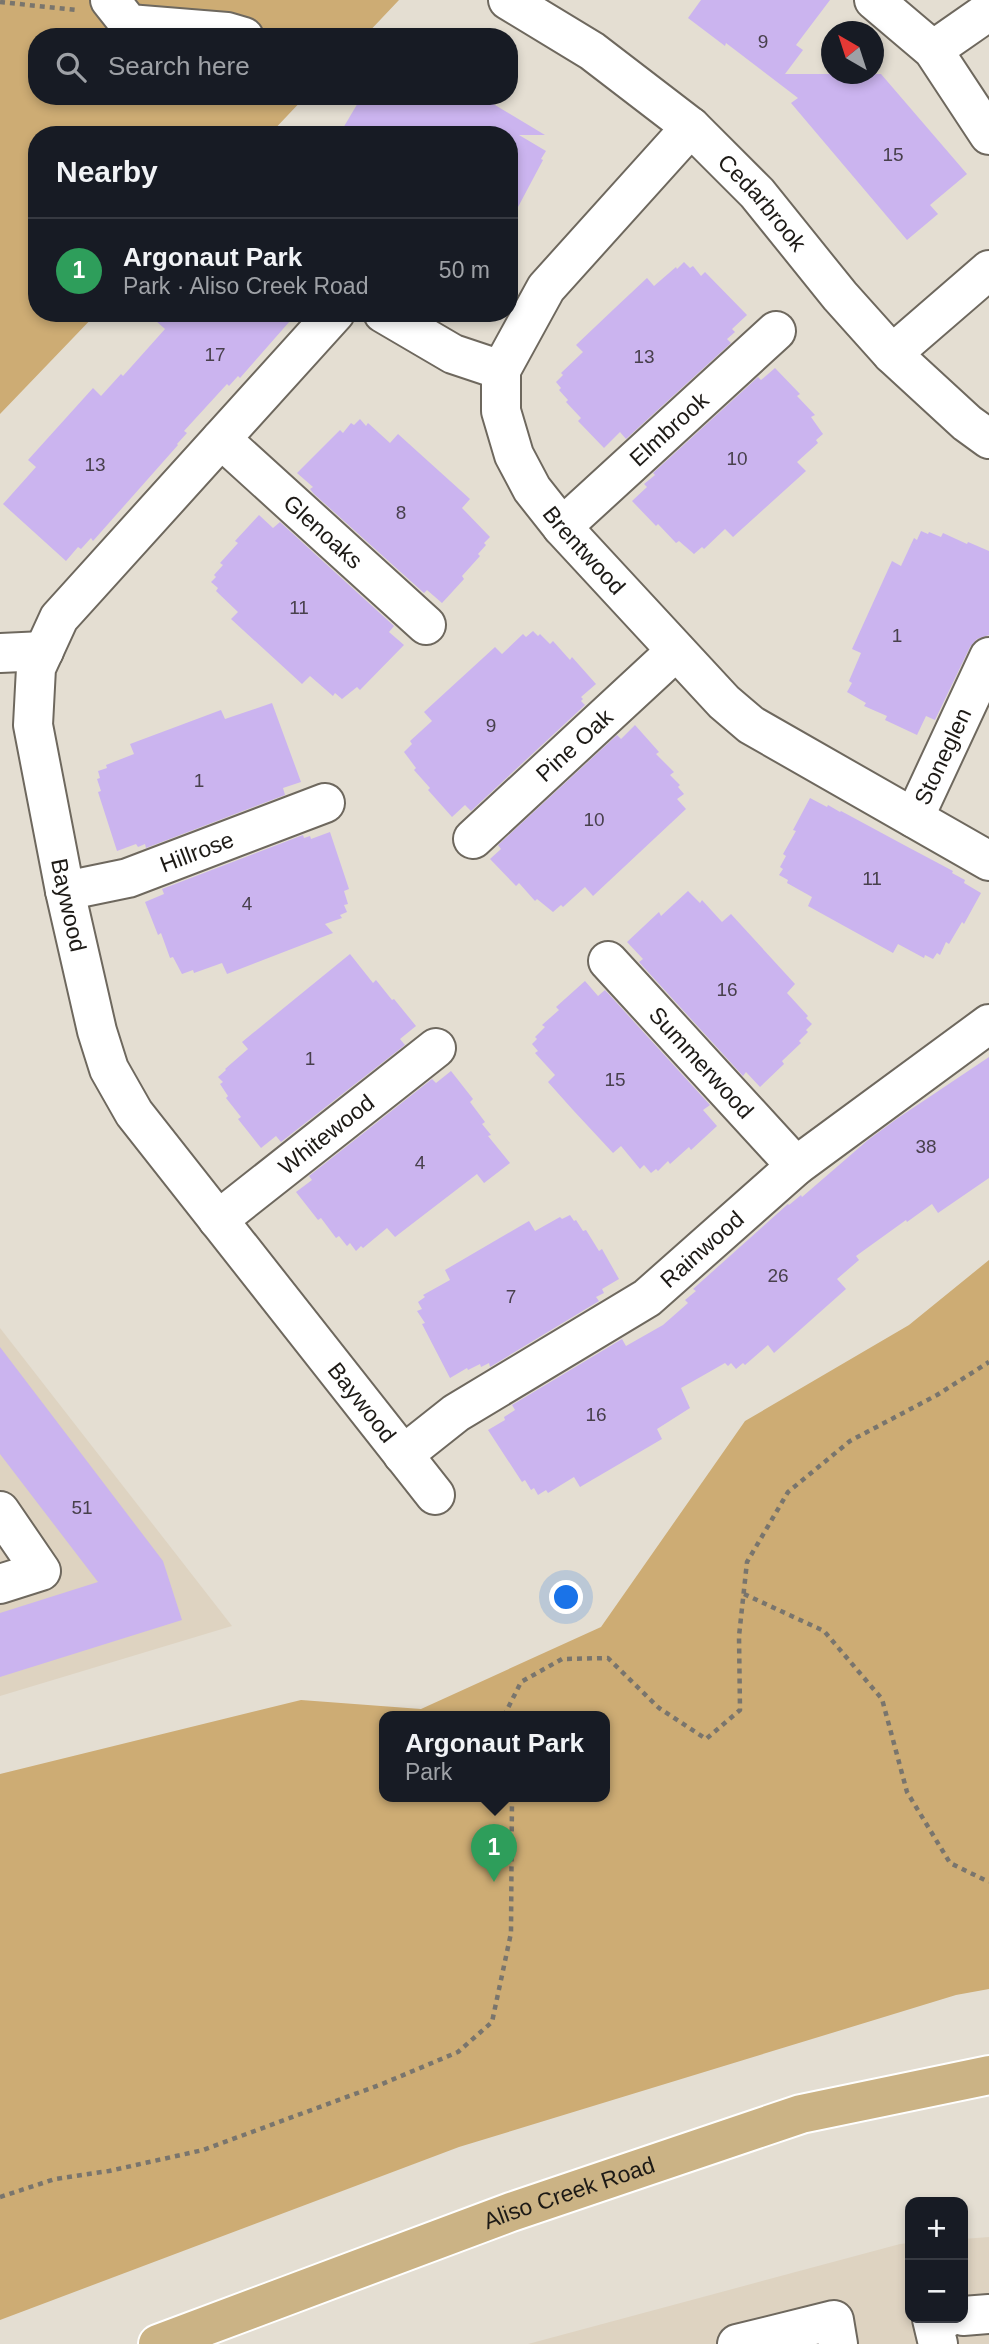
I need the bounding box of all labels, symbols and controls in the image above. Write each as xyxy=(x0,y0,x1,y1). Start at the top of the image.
north arrow xyxy=(821,21,884,84)
search box xyxy=(28,28,518,105)
house number: 9 xyxy=(758,31,768,52)
icon: search xyxy=(52,48,90,86)
text: Search here xyxy=(108,51,250,81)
house number: 15 xyxy=(882,144,904,165)
street label: Cedarbrook xyxy=(713,149,812,257)
text: Nearby xyxy=(56,155,158,188)
text: Argonaut Park xyxy=(123,242,302,272)
text: 1 xyxy=(73,257,85,283)
text: 50 m xyxy=(439,257,490,283)
text: Park · Aliso Creek Road xyxy=(123,273,368,299)
house number: 17 xyxy=(204,344,226,365)
house number: 13 xyxy=(633,346,655,367)
street label: Elmbrook xyxy=(624,386,714,471)
house number: 10 xyxy=(726,448,748,469)
house number: 13 xyxy=(84,454,106,475)
street label: Glenoaks xyxy=(278,489,368,574)
street label: Brentwood xyxy=(538,501,631,600)
house number: 8 xyxy=(396,502,406,523)
house number: 11 xyxy=(289,597,309,618)
house number: 1 xyxy=(892,625,902,646)
street label: Pine Oak xyxy=(531,703,618,787)
street label: Stoneglen xyxy=(909,704,976,809)
house number: 9 xyxy=(486,715,496,736)
house number: 1 xyxy=(194,770,204,791)
house number: 10 xyxy=(583,809,605,830)
street label: Hillrose xyxy=(156,826,237,878)
street label: Baywood xyxy=(46,856,91,954)
house number: 11 xyxy=(862,868,882,889)
house number: 4 xyxy=(242,893,253,914)
house number: 16 xyxy=(716,979,738,1000)
street label: Summerwood xyxy=(644,1002,759,1124)
house number: 1 xyxy=(305,1048,315,1069)
house number: 15 xyxy=(604,1069,626,1090)
street label: Whitewood xyxy=(274,1089,379,1180)
house number: 38 xyxy=(915,1136,937,1157)
house number: 4 xyxy=(415,1152,426,1173)
street label: Rainwood xyxy=(655,1206,749,1293)
house number: 26 xyxy=(767,1265,789,1286)
house number: 7 xyxy=(506,1286,516,1307)
street label: Baywood xyxy=(323,1357,402,1448)
house number: 16 xyxy=(585,1404,607,1425)
house number: 51 xyxy=(71,1497,93,1518)
your location xyxy=(549,1580,583,1614)
popup xyxy=(379,1711,610,1802)
text: Argonaut Park xyxy=(405,1728,584,1758)
text: Park xyxy=(405,1759,452,1785)
pin: 1 xyxy=(471,1824,517,1882)
street label: Aliso Creek Road xyxy=(480,2151,658,2234)
map controls xyxy=(905,2197,968,2323)
button: + xyxy=(905,2197,968,2260)
button: − xyxy=(905,2260,968,2323)

